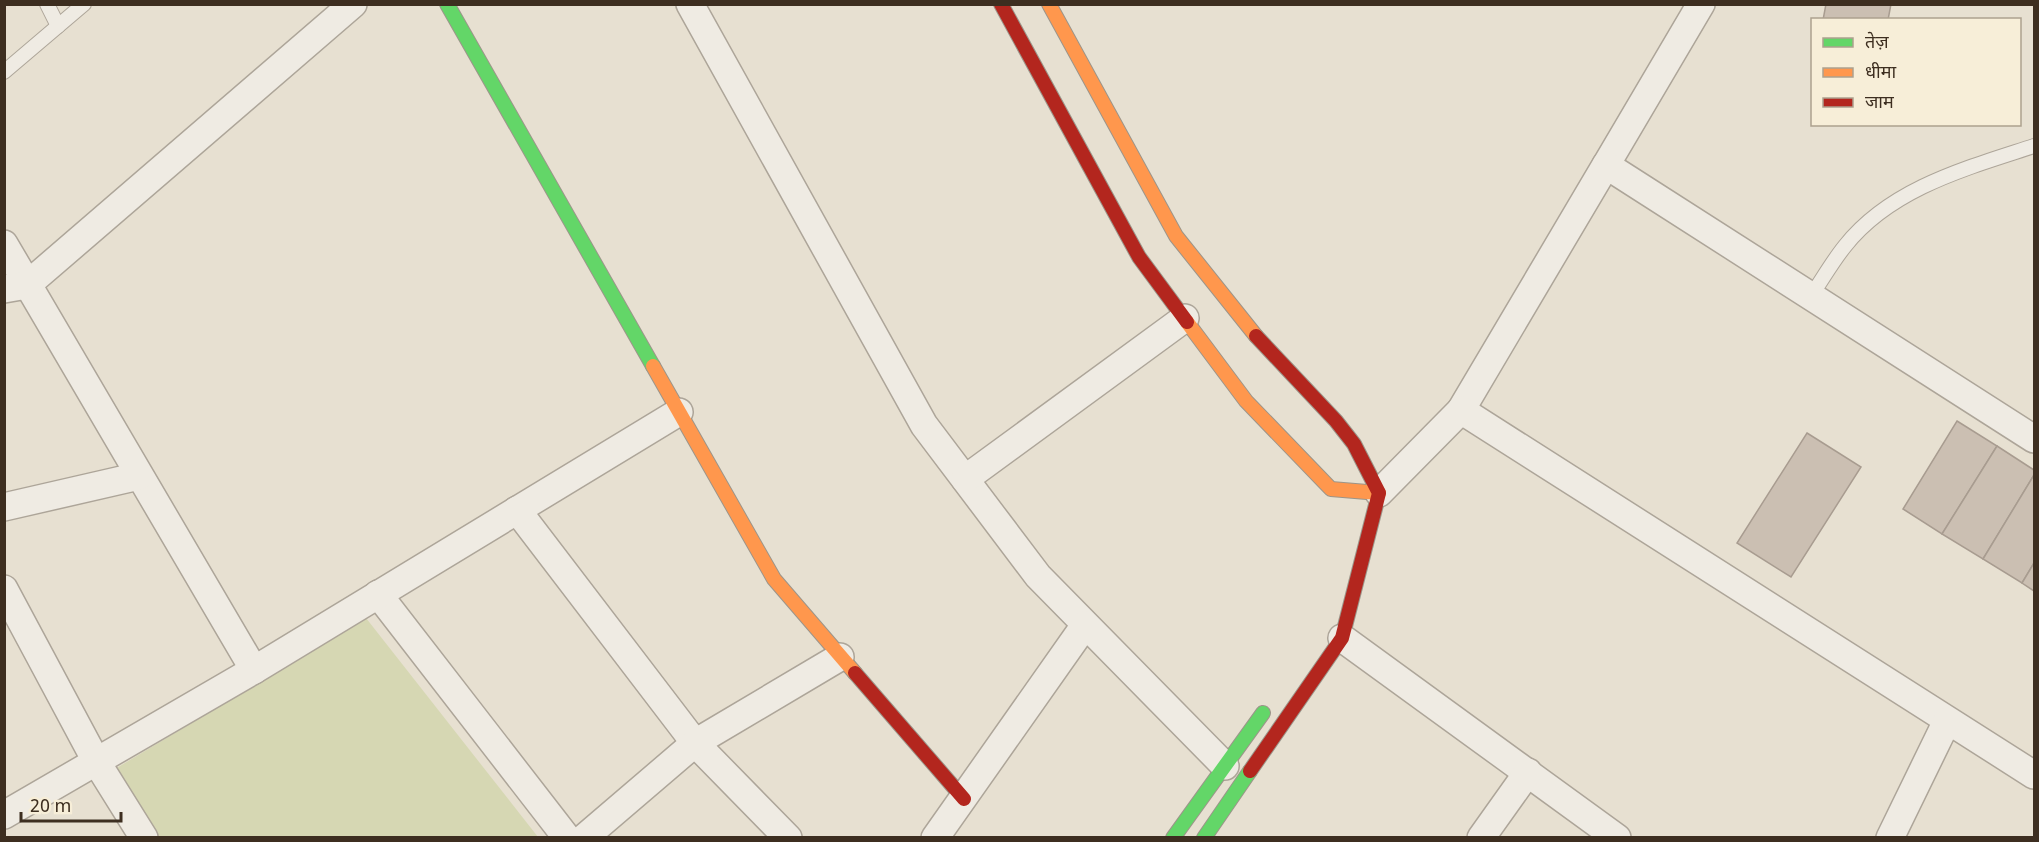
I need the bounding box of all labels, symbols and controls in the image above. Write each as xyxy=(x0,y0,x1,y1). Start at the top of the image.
legend xyxy=(1811,18,2021,126)
text: तेज़ xyxy=(1865,31,1889,55)
text: धीमा xyxy=(1865,62,1896,85)
text: जाम xyxy=(1865,92,1895,115)
scale bar xyxy=(21,785,122,823)
text: 20 m xyxy=(30,796,71,819)

